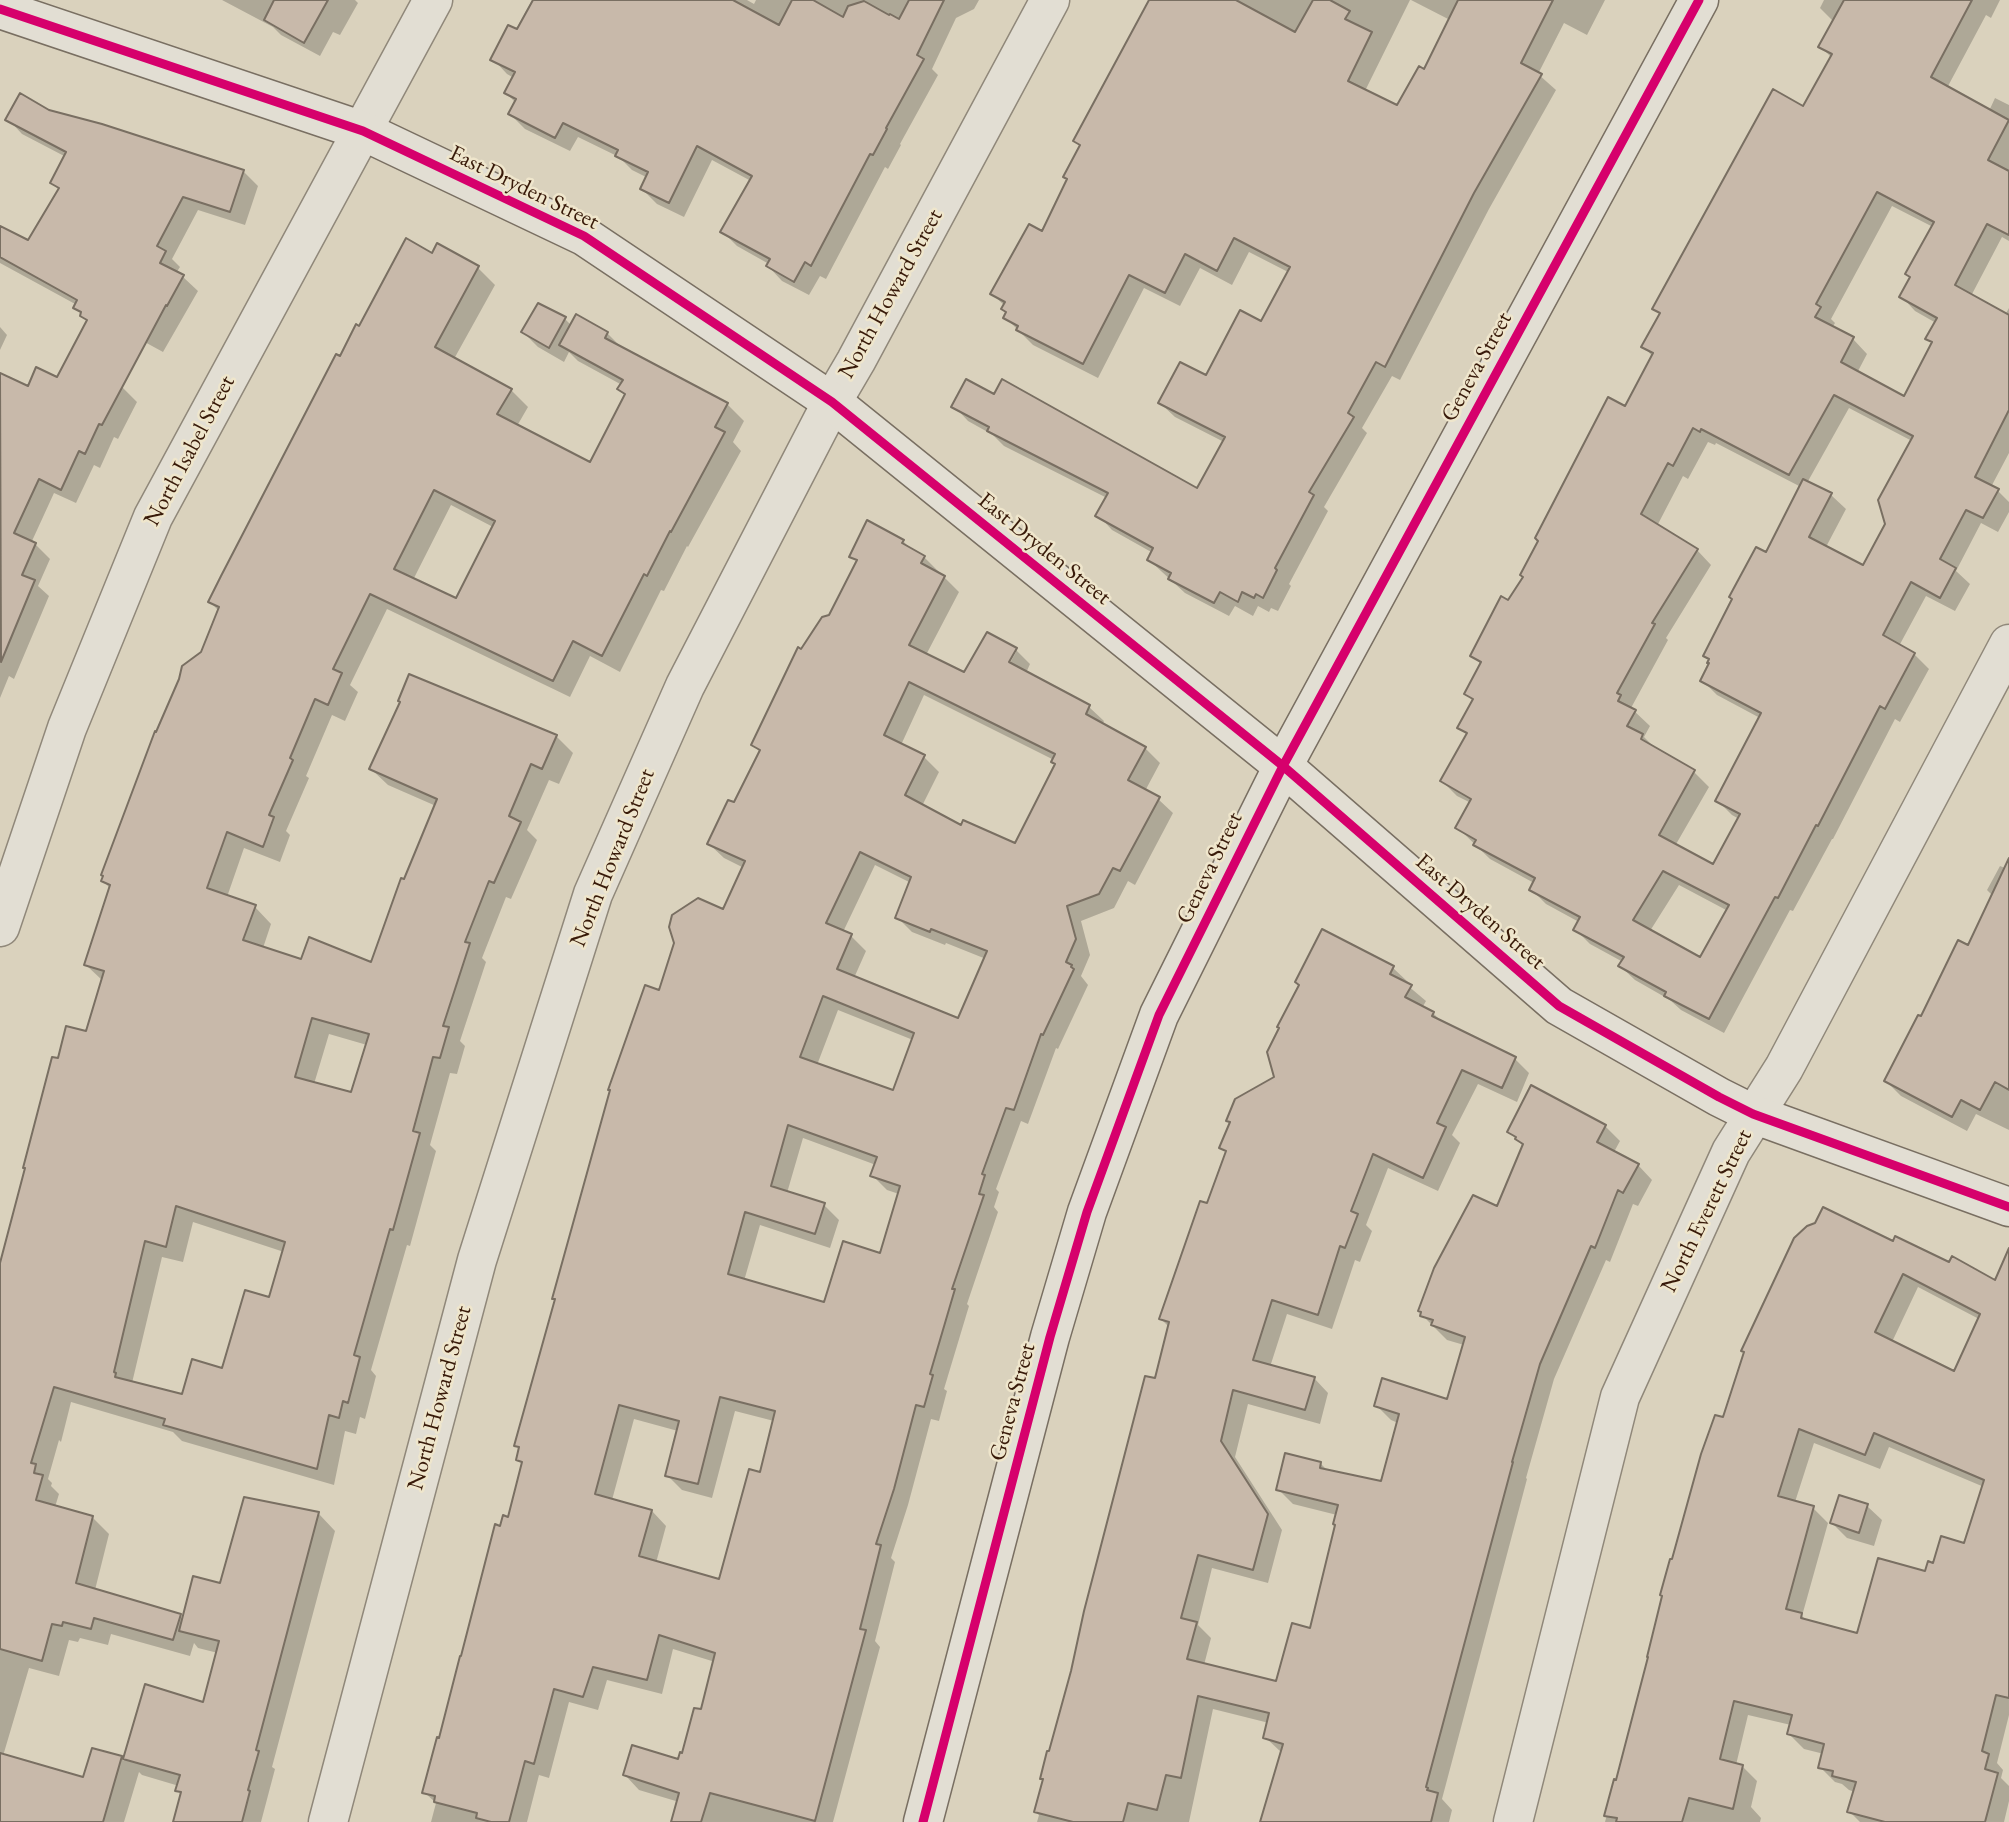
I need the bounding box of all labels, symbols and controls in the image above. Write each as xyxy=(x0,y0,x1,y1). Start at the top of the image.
street label: East Dryden Street xyxy=(445,140,603,236)
street label: North Howard Street xyxy=(833,204,949,384)
street label: Geneva Street xyxy=(1436,307,1518,427)
street label: North Isabel Street xyxy=(139,371,241,531)
street label: East Dryden Street xyxy=(972,487,1116,611)
street label: North Howard Street xyxy=(565,765,661,951)
street label: Geneva Street xyxy=(1171,808,1249,928)
street label: East Dryden Street xyxy=(1409,848,1551,976)
street label: North Everett Street xyxy=(1656,1125,1758,1297)
street label: North Howard Street xyxy=(402,1303,478,1493)
street label: Geneva Street xyxy=(984,1340,1042,1464)

